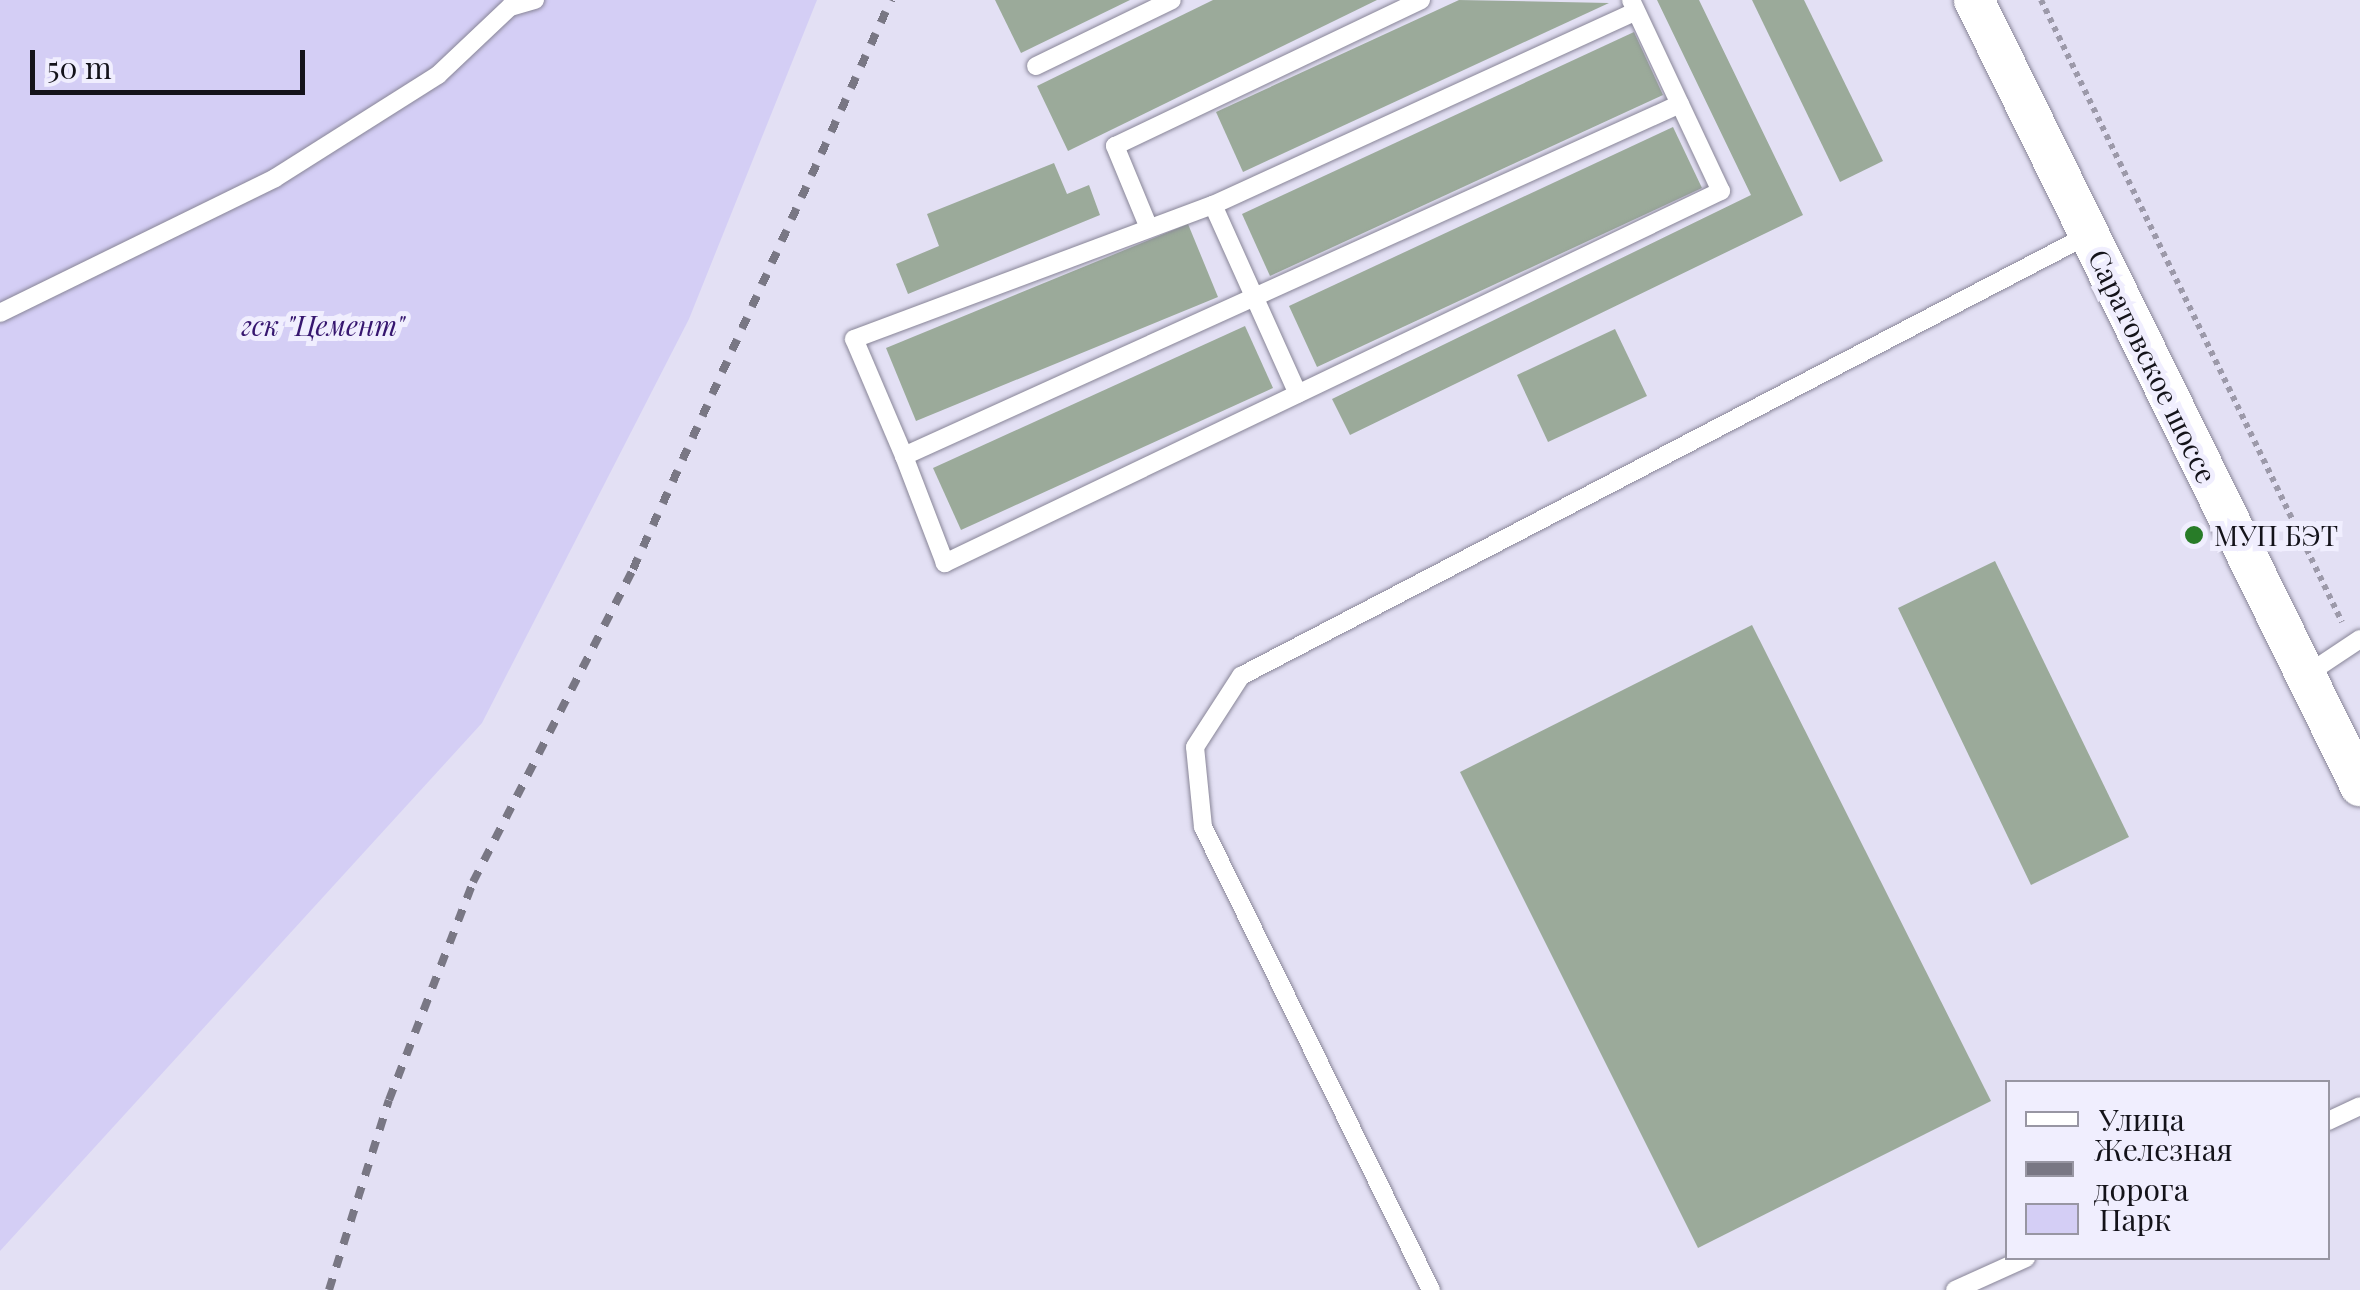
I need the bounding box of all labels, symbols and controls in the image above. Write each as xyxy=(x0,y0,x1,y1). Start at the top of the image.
scale bar xyxy=(35,30,310,92)
text: 50 m xyxy=(47,47,112,87)
street label: Саратовское шоссе xyxy=(2082,244,2224,488)
park label: гск "Цемент" xyxy=(241,308,405,342)
place label: МУП БЭТ xyxy=(2214,518,2338,552)
marker: МУП БЭТ xyxy=(2183,524,2205,546)
legend xyxy=(2005,1080,2330,1260)
text: Улица xyxy=(2099,1099,2185,1139)
text: Железная дорога xyxy=(2094,1129,2233,1209)
text: Парк xyxy=(2099,1199,2171,1239)

